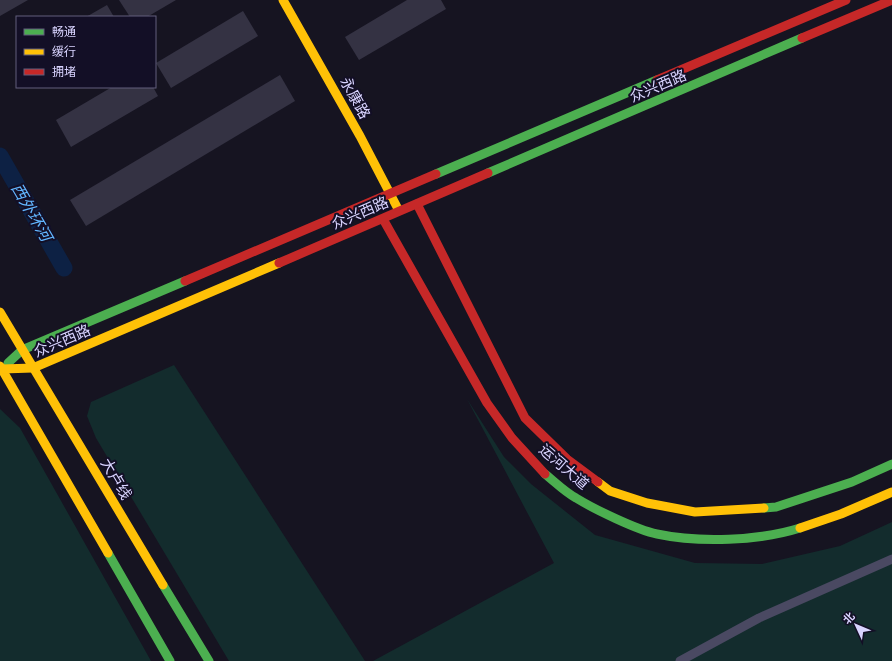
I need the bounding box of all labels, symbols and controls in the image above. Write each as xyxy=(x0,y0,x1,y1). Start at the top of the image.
legend xyxy=(16,16,156,88)
text: 畅通 xyxy=(52,25,76,40)
text: 缓行 xyxy=(52,45,76,60)
text: 拥堵 xyxy=(52,65,76,80)
street label: 众兴西路 xyxy=(627,66,690,107)
street label: 永康路 xyxy=(335,74,374,123)
water label: 西外环河 xyxy=(6,180,56,248)
street label: 众兴西路 xyxy=(329,193,392,234)
street label: 众兴西路 xyxy=(31,321,94,362)
street label: 运河大道 xyxy=(535,441,593,494)
street label: 大卢线 xyxy=(96,455,135,503)
north arrow xyxy=(836,605,876,645)
text: 北 xyxy=(841,610,858,627)

